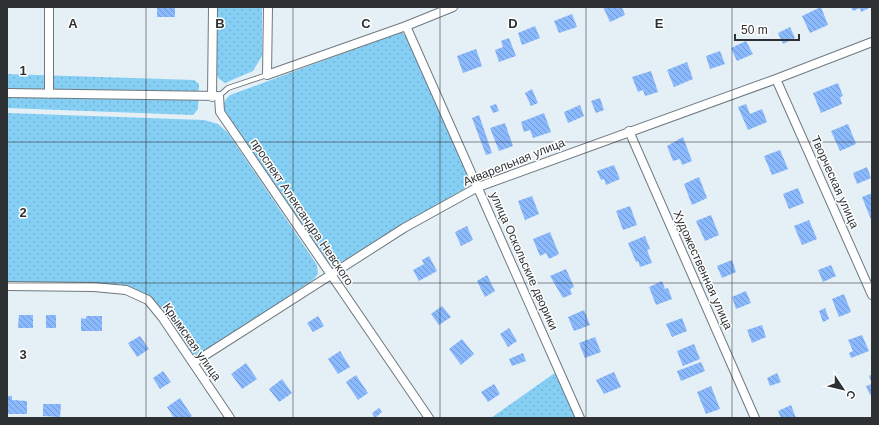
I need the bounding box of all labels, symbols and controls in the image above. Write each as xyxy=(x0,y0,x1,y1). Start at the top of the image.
text: A xyxy=(68,16,78,31)
text: B xyxy=(215,16,225,31)
text: C xyxy=(361,16,371,31)
text: D xyxy=(508,16,518,31)
text: E xyxy=(655,16,664,31)
scale bar xyxy=(735,16,799,42)
text: 50 m xyxy=(741,23,768,37)
text: 1 xyxy=(19,63,27,78)
street label: Творческая улица xyxy=(808,133,862,231)
street label: Акварельная улица xyxy=(461,135,567,189)
street label: проспект Александра Невского xyxy=(248,136,357,288)
street label: улица Оскольские дворики xyxy=(487,190,561,332)
text: 2 xyxy=(19,205,27,220)
street label: Художественная улица xyxy=(670,208,736,332)
street label: Крымская улица xyxy=(160,300,224,384)
text: 3 xyxy=(19,347,27,362)
north arrow xyxy=(823,369,863,409)
text: С xyxy=(844,388,858,401)

